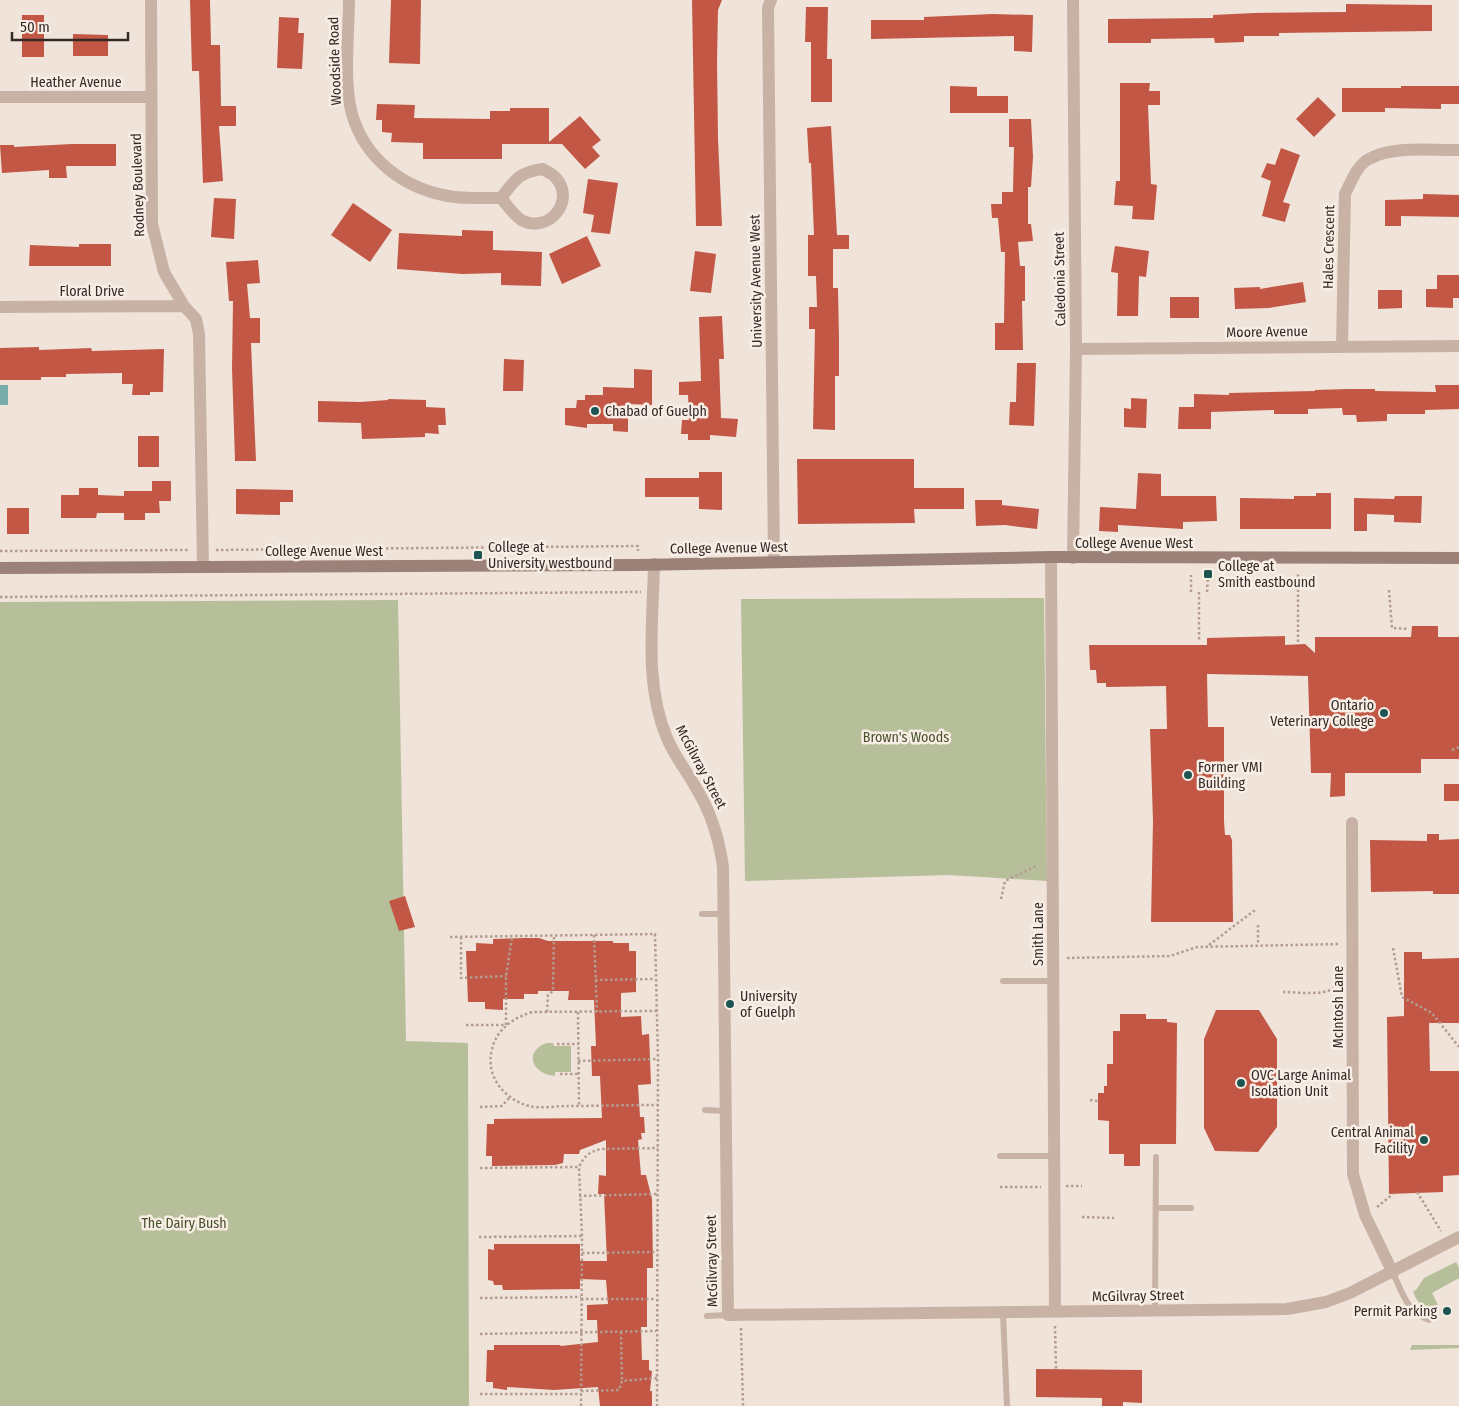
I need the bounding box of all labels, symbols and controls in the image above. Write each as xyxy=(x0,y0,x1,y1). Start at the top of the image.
scale bar xyxy=(12,10,129,42)
street label: Woodside Road xyxy=(325,16,345,106)
text: 50 m xyxy=(20,18,50,36)
street label: Heather Avenue xyxy=(30,74,122,91)
street label: Rodney Boulevard xyxy=(128,133,148,237)
street label: Hales Crescent xyxy=(1320,204,1338,289)
street label: University Avenue West xyxy=(746,214,766,348)
street label: Caledonia Street xyxy=(1051,231,1069,326)
street label: Floral Drive xyxy=(60,283,124,300)
street label: Moore Avenue xyxy=(1226,323,1308,341)
place label: Chabad of Guelph xyxy=(605,403,707,420)
marker: Chabad of Guelph xyxy=(589,405,601,417)
street label: College Avenue West xyxy=(1075,535,1194,552)
street label: College Avenue West xyxy=(670,538,789,558)
place label: College at University westbound xyxy=(488,539,612,572)
street label: College Avenue West xyxy=(265,543,384,560)
marker: College at University westbound xyxy=(472,549,484,561)
place label: College at Smith eastbound xyxy=(1218,558,1316,591)
marker: College at Smith eastbound xyxy=(1202,568,1214,580)
place label: Ontario Veterinary College xyxy=(1270,697,1374,730)
marker: Ontario Veterinary College xyxy=(1378,707,1390,719)
street label: McGilvray Street xyxy=(672,722,730,812)
park label: Brown's Woods xyxy=(863,729,949,746)
place label: Former VMI Building xyxy=(1198,759,1262,792)
marker: Former VMI Building xyxy=(1182,769,1194,781)
street label: Smith Lane xyxy=(1030,902,1047,966)
street label: McIntosh Lane xyxy=(1330,966,1347,1048)
place label: University of Guelph xyxy=(740,988,798,1021)
marker: University of Guelph xyxy=(724,998,736,1010)
place label: OVC Large Animal Isolation Unit xyxy=(1251,1067,1351,1100)
marker: OVC Large Animal Isolation Unit xyxy=(1235,1077,1247,1089)
place label: Central Animal Facility xyxy=(1331,1124,1415,1157)
marker: Central Animal Facility xyxy=(1418,1134,1430,1146)
street label: McGilvray Street xyxy=(703,1214,721,1307)
park label: The Dairy Bush xyxy=(141,1215,227,1232)
street label: McGilvray Street xyxy=(1092,1287,1185,1305)
place label: Permit Parking xyxy=(1354,1303,1437,1320)
marker: Permit Parking xyxy=(1441,1305,1453,1317)

